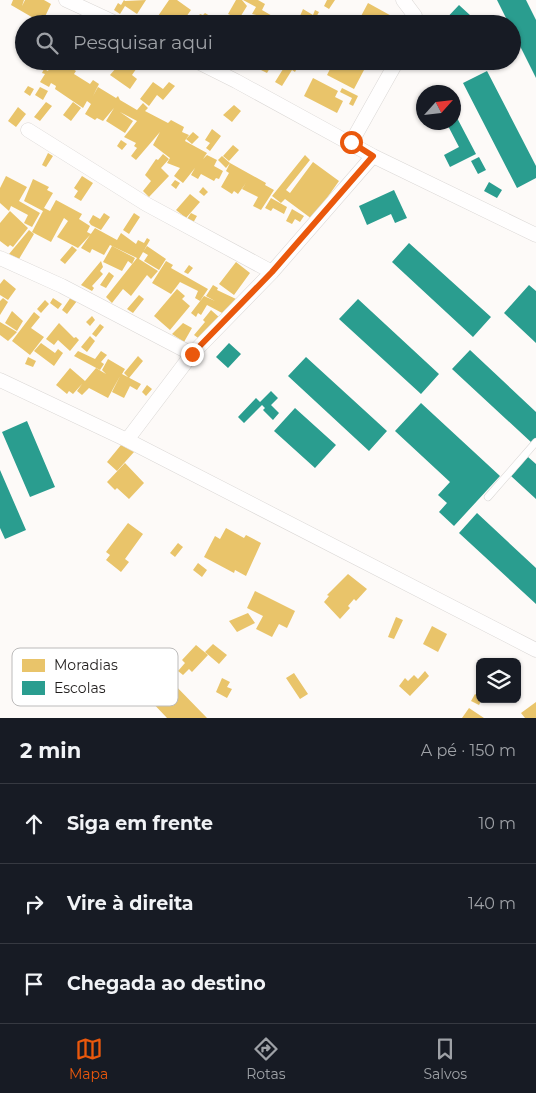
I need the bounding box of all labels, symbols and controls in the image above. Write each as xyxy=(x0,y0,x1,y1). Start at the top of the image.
search box xyxy=(15,15,521,70)
icon: search xyxy=(33,29,61,57)
text: Pesquisar aqui xyxy=(73,31,213,54)
north arrow xyxy=(416,85,461,130)
route start xyxy=(340,131,363,154)
route end xyxy=(181,343,204,366)
legend xyxy=(12,648,178,706)
text: Moradias xyxy=(54,656,118,674)
map controls xyxy=(476,658,521,703)
button: layers xyxy=(476,658,521,703)
text: Escolas xyxy=(54,679,106,697)
text: 2 min xyxy=(20,738,81,763)
text: A pé · 150 m xyxy=(421,741,516,760)
icon: ahead xyxy=(20,810,48,838)
text: Siga em frente xyxy=(67,812,213,835)
text: 10 m xyxy=(478,814,516,833)
icon: right xyxy=(20,890,48,918)
text: Vire à direita xyxy=(67,892,194,915)
text: 140 m xyxy=(468,894,516,913)
icon: arrive xyxy=(20,970,48,998)
text: Chegada ao destino xyxy=(67,972,266,995)
tab: Mapa xyxy=(69,1035,108,1083)
tab: Rotas xyxy=(246,1035,286,1083)
tab: Salvos xyxy=(423,1035,467,1083)

